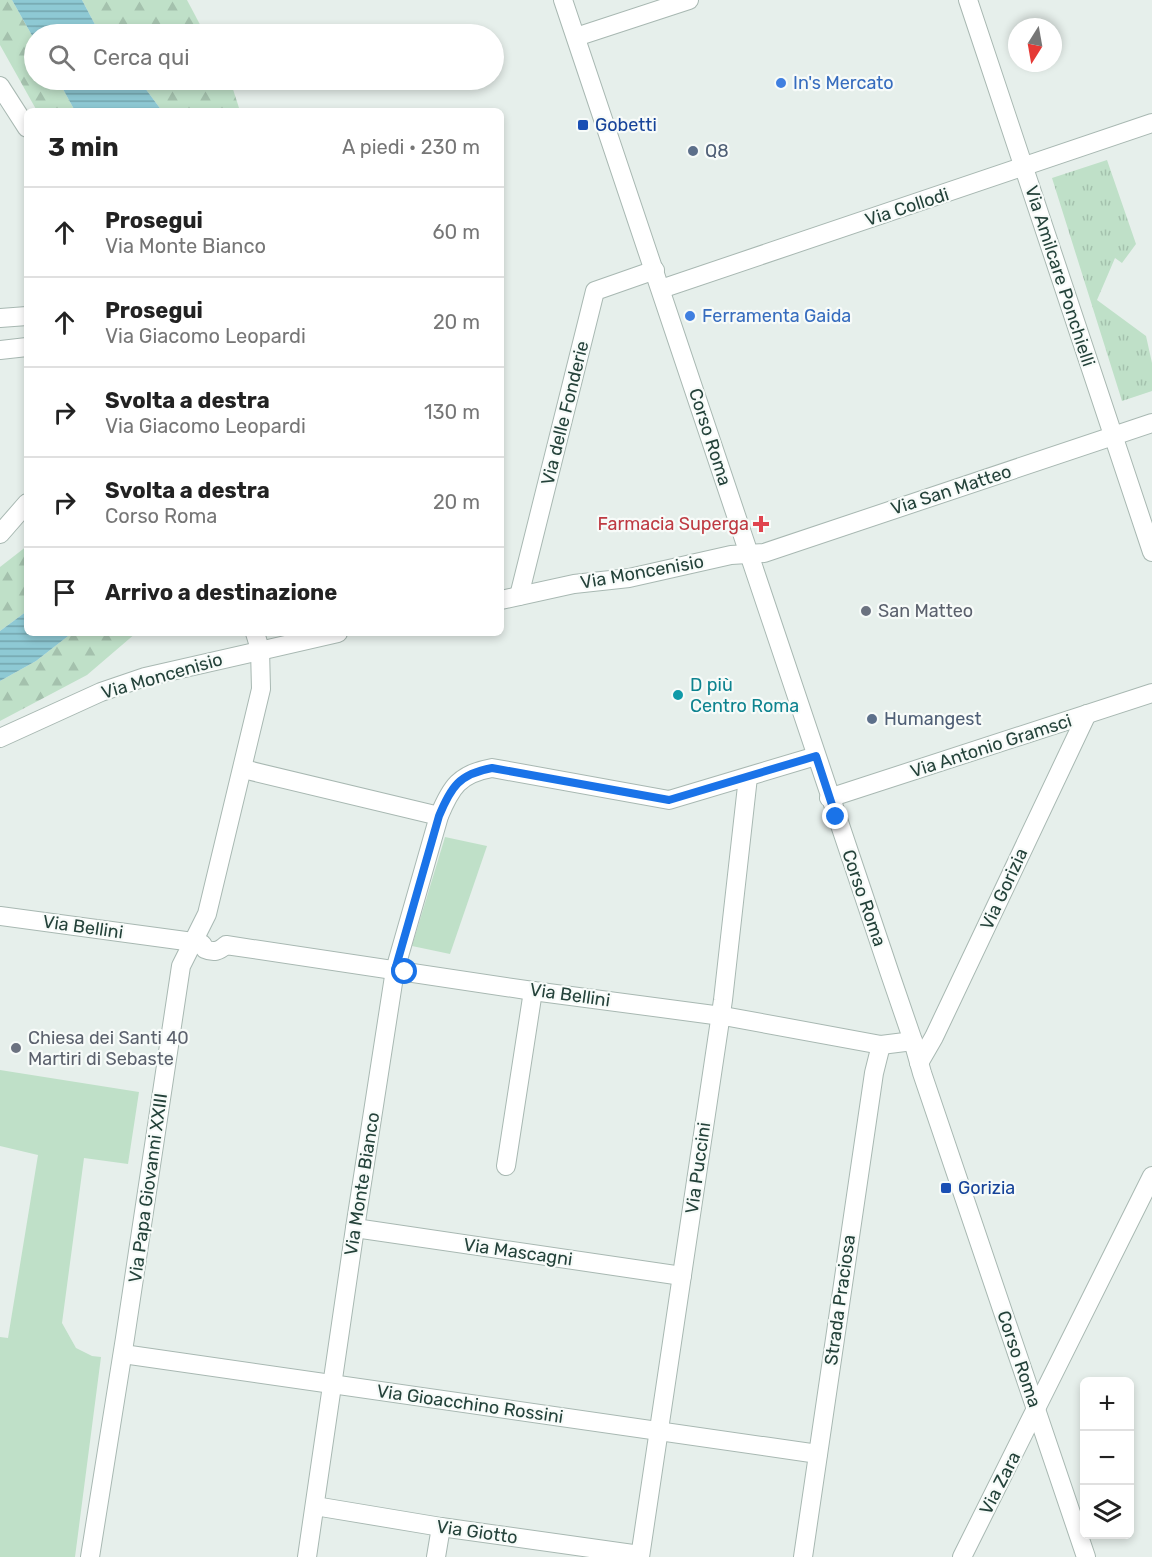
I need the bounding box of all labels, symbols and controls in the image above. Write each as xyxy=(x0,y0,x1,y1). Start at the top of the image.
north arrow xyxy=(1008,18,1062,72)
search box xyxy=(24,24,504,90)
icon: search xyxy=(45,41,78,74)
text: Cerca qui xyxy=(93,44,189,71)
place label: In's Mercato xyxy=(793,72,894,94)
marker: In's Mercato xyxy=(774,76,788,90)
place label: Gobetti xyxy=(595,114,657,136)
marker: Gobetti xyxy=(576,118,590,132)
text: 3 min xyxy=(48,132,119,163)
text: A piedi · 230 m xyxy=(342,135,480,159)
place label: Q8 xyxy=(705,140,729,162)
marker: Q8 xyxy=(686,144,700,158)
street label: Via Collodi xyxy=(862,183,952,231)
street label: Via Amilcare Ponchielli xyxy=(1020,183,1100,369)
text: Prosegui xyxy=(105,207,203,234)
icon: ahead xyxy=(48,216,81,249)
text: 60 m xyxy=(433,220,480,244)
text: Via Monte Bianco xyxy=(105,234,266,258)
text: Prosegui xyxy=(105,297,203,324)
place label: Ferramenta Gaida xyxy=(702,305,851,327)
icon: ahead xyxy=(48,306,81,339)
marker: Ferramenta Gaida xyxy=(683,309,697,323)
text: 20 m xyxy=(433,310,480,334)
text: Via Giacomo Leopardi xyxy=(105,324,306,348)
street label: Via delle Fonderie xyxy=(536,338,594,488)
street label: Corso Roma xyxy=(684,386,736,488)
text: Svolta a destra xyxy=(105,387,270,414)
icon: right xyxy=(48,396,81,429)
text: 130 m xyxy=(424,400,480,424)
text: Via Giacomo Leopardi xyxy=(105,414,306,438)
street label: Via San Matteo xyxy=(888,460,1014,520)
text: Svolta a destra xyxy=(105,477,270,504)
icon: right xyxy=(48,486,81,519)
text: 20 m xyxy=(433,490,480,514)
text: Corso Roma xyxy=(105,504,217,528)
place label: Farmacia Superga xyxy=(597,513,749,535)
marker: Farmacia Superga xyxy=(754,517,768,531)
street label: Via Moncenisio xyxy=(578,550,706,594)
icon: arrive xyxy=(48,576,81,609)
text: Arrivo a destinazione xyxy=(105,579,337,606)
place label: San Matteo xyxy=(878,600,973,622)
marker: San Matteo xyxy=(859,604,873,618)
street label: Via Moncenisio xyxy=(99,648,225,704)
place label: D più Centro Roma xyxy=(690,674,799,717)
marker: D più Centro Roma xyxy=(671,688,685,702)
place label: Humangest xyxy=(884,708,982,730)
street label: Via Antonio Gramsci xyxy=(907,709,1075,783)
marker: Humangest xyxy=(865,712,879,726)
route end xyxy=(822,803,848,829)
street label: Via Gorizia xyxy=(976,845,1032,933)
street label: Corso Roma xyxy=(837,847,891,949)
street label: Via Bellini xyxy=(41,910,125,944)
route start xyxy=(391,958,417,984)
street label: Via Bellini xyxy=(528,978,612,1012)
place label: Chiesa dei Santi 40 Martiri di Sebaste xyxy=(28,1027,189,1070)
marker: Chiesa dei Santi 40 Martiri di Sebaste xyxy=(9,1041,23,1055)
street label: Via Papa Giovanni XXIII xyxy=(124,1092,172,1284)
street label: Via Monte Bianco xyxy=(340,1111,384,1257)
street label: Via Puccini xyxy=(681,1121,715,1215)
place label: Gorizia xyxy=(958,1177,1015,1199)
marker: Gorizia xyxy=(939,1181,953,1195)
street label: Via Mascagni xyxy=(462,1233,574,1271)
street label: Strada Praciosa xyxy=(820,1233,860,1367)
street label: Corso Roma xyxy=(992,1308,1046,1410)
map controls xyxy=(1080,1377,1134,1539)
button: + xyxy=(1080,1377,1134,1431)
street label: Via Gioacchino Rossini xyxy=(375,1380,565,1428)
button: − xyxy=(1080,1431,1134,1485)
street label: Via Zara xyxy=(975,1448,1025,1518)
button: layers xyxy=(1080,1485,1134,1539)
street label: Via Giotto xyxy=(435,1515,519,1549)

